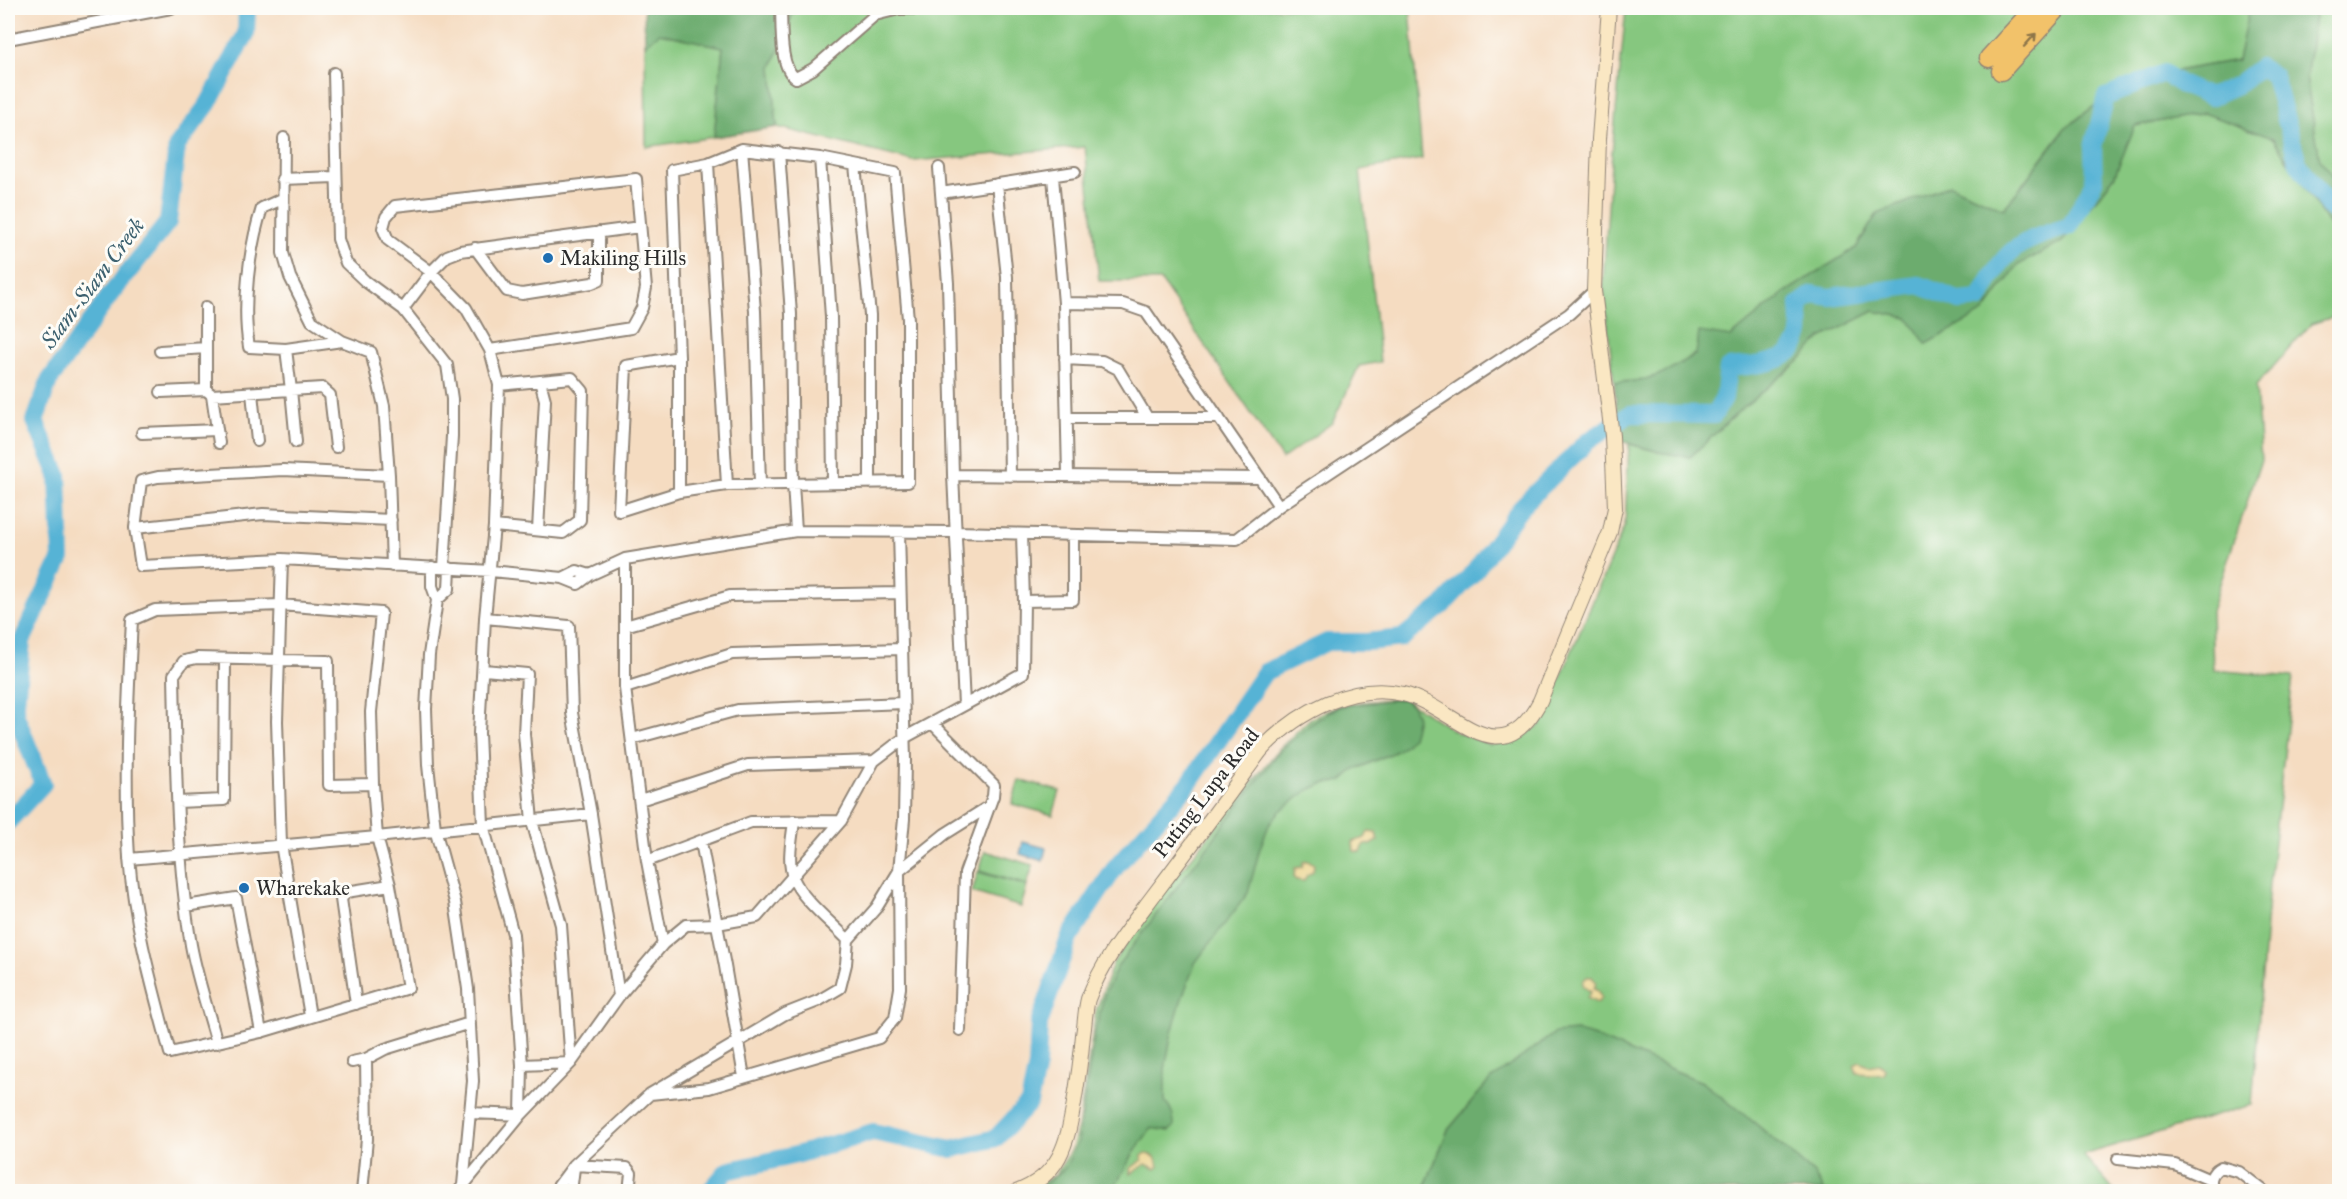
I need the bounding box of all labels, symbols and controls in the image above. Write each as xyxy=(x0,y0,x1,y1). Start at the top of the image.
one-way arrow xyxy=(2023,33,2037,48)
water label: Siam-Siam Creek xyxy=(34,213,150,355)
place label: Makiling Hills xyxy=(560,245,686,271)
marker: Makiling Hills xyxy=(541,251,555,265)
street label: Puting Lupa Road xyxy=(1147,723,1265,863)
place label: Wharekake xyxy=(256,875,350,901)
marker: Wharekake xyxy=(237,881,251,895)

